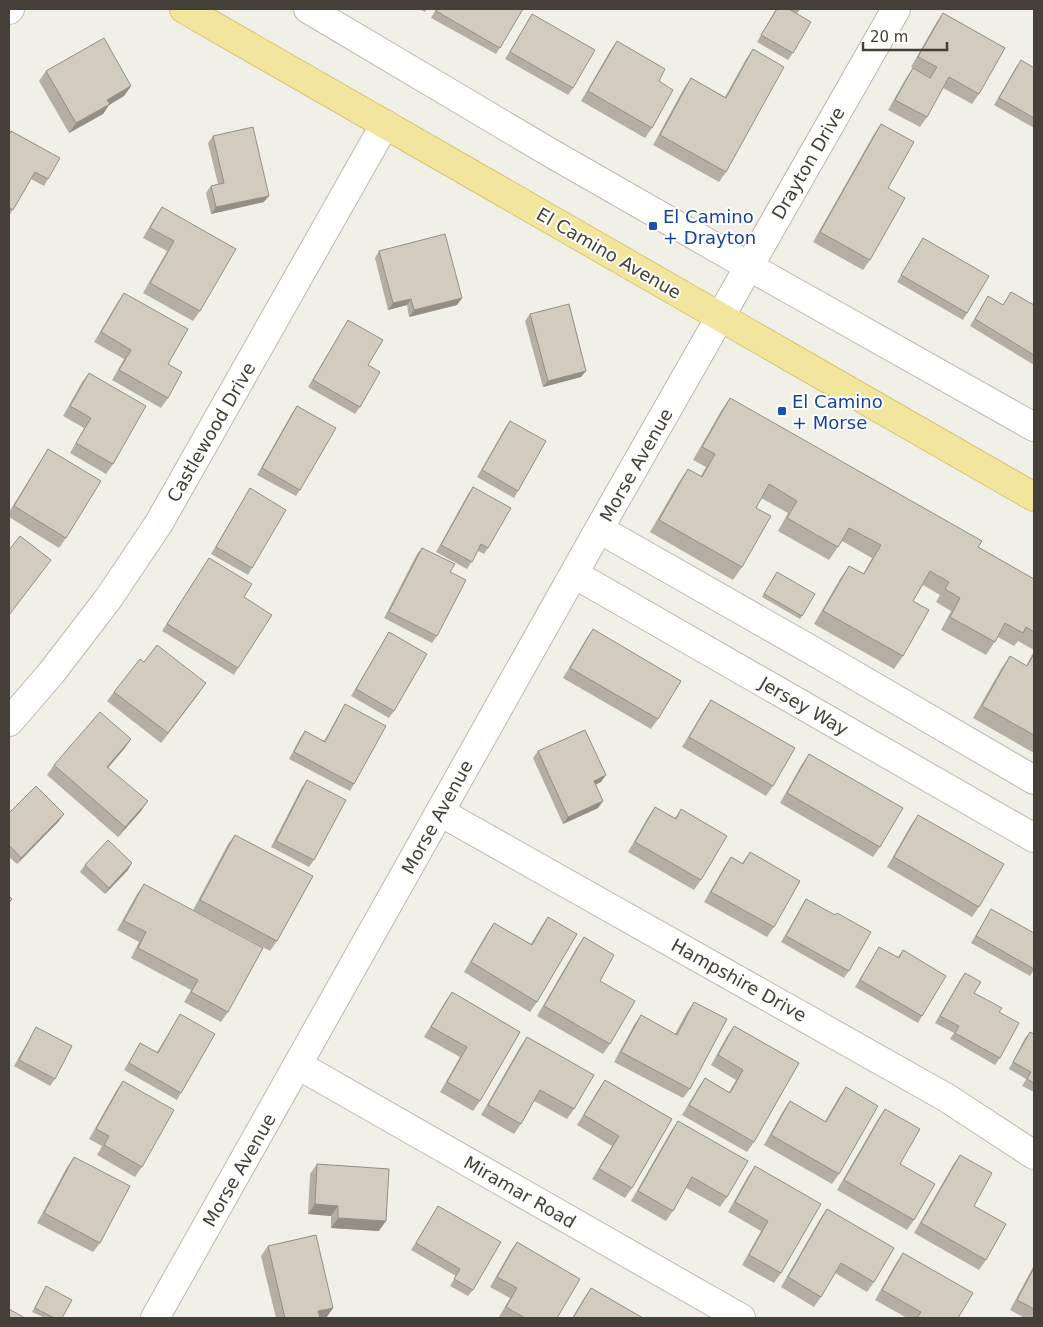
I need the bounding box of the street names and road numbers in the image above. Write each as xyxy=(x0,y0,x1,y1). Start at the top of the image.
street label: Drayton Drive xyxy=(767,103,849,223)
street label: El Camino Avenue xyxy=(533,203,685,303)
street label: Castlewood Drive xyxy=(162,358,260,506)
street label: Morse Avenue xyxy=(595,405,677,525)
street label: Jersey Way xyxy=(755,672,852,740)
street label: Morse Avenue xyxy=(397,756,477,878)
street label: Hampshire Drive xyxy=(668,934,810,1026)
street label: Morse Avenue xyxy=(198,1110,280,1230)
street label: Miramar Road xyxy=(460,1151,580,1233)

